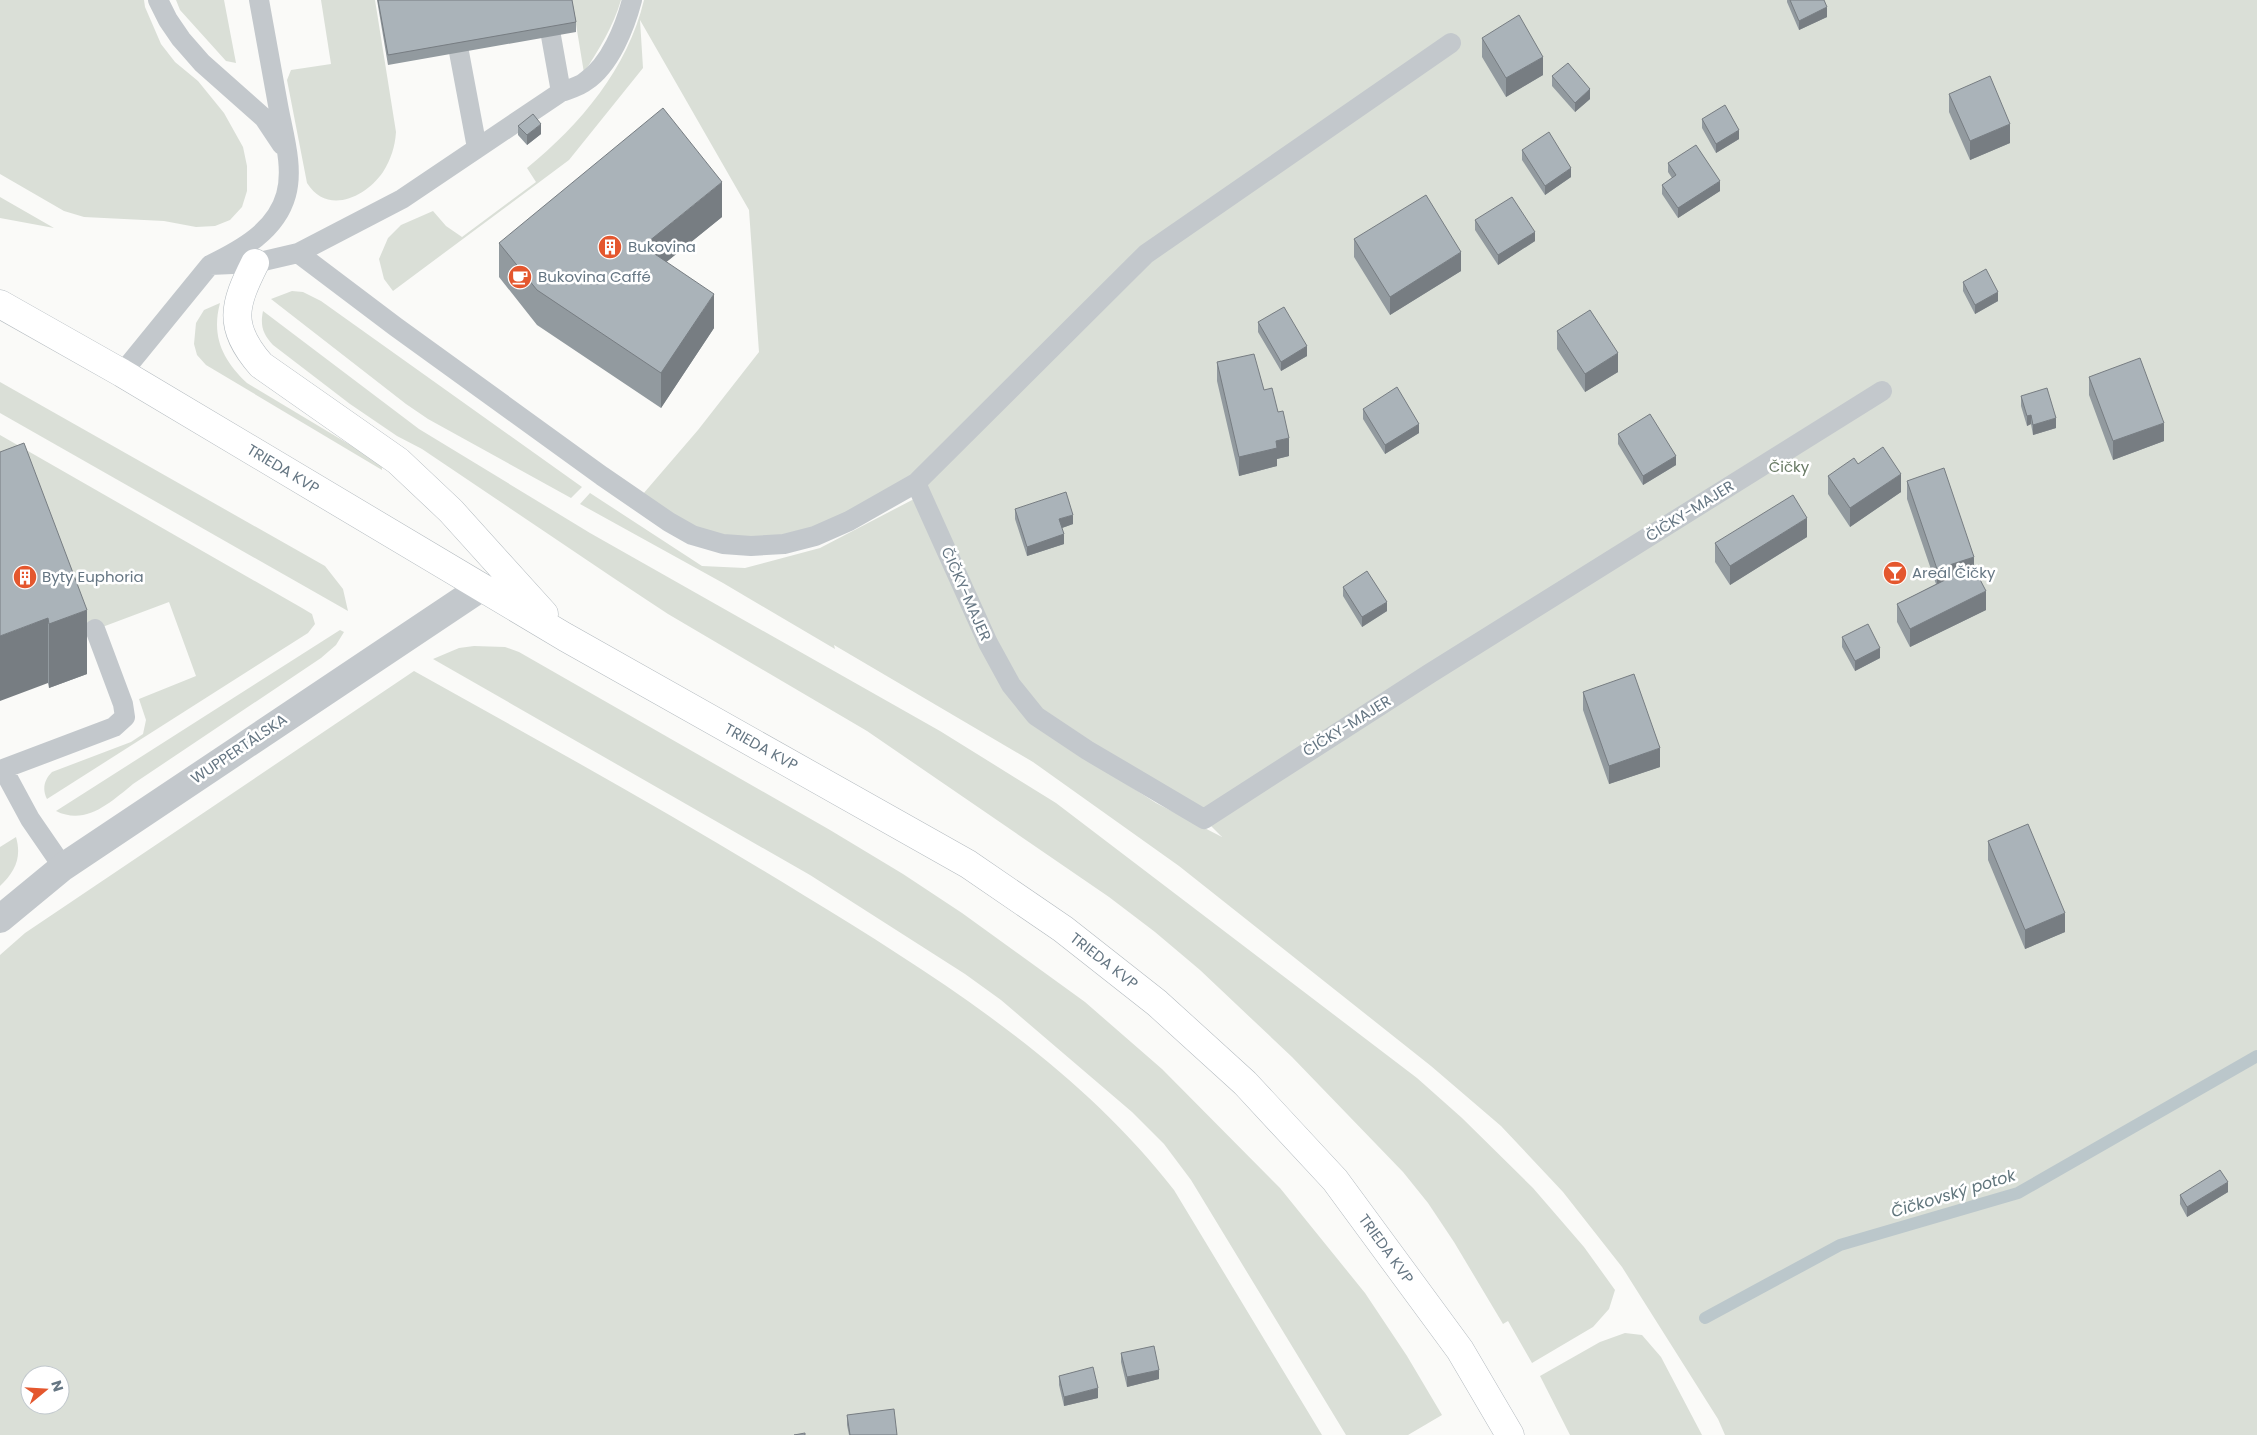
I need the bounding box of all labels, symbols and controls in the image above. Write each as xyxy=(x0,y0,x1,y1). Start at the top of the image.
building icon: Bukovina xyxy=(597,234,623,260)
place label: Bukovina xyxy=(628,236,696,257)
cafe icon: Bukovina Caffé xyxy=(507,264,533,290)
place label: Bukovina Caffé xyxy=(538,266,651,287)
street label: TRIEDA KVP xyxy=(243,439,324,499)
park label: Čičky xyxy=(1769,456,1810,477)
street label: ČIČKY-MAJER xyxy=(1641,475,1738,546)
street label: ČIČKY-MAJER xyxy=(936,544,997,644)
bar icon: Areál Čičky xyxy=(1882,560,1908,586)
place label: Areál Čičky xyxy=(1912,562,1996,583)
building icon: Byty Euphoria xyxy=(12,564,38,590)
place label: Byty Euphoria xyxy=(42,566,144,587)
street label: ČIČKY-MAJER xyxy=(1298,690,1395,761)
street label: WUPPERTÁLSKA xyxy=(187,709,291,788)
street label: TRIEDA KVP xyxy=(721,718,802,776)
street label: TRIEDA KVP xyxy=(1066,927,1143,994)
water label: Čičkovský potok xyxy=(1888,1163,2019,1223)
street label: TRIEDA KVP xyxy=(1354,1210,1419,1288)
north arrow xyxy=(20,1365,70,1415)
text: N xyxy=(46,1378,69,1394)

